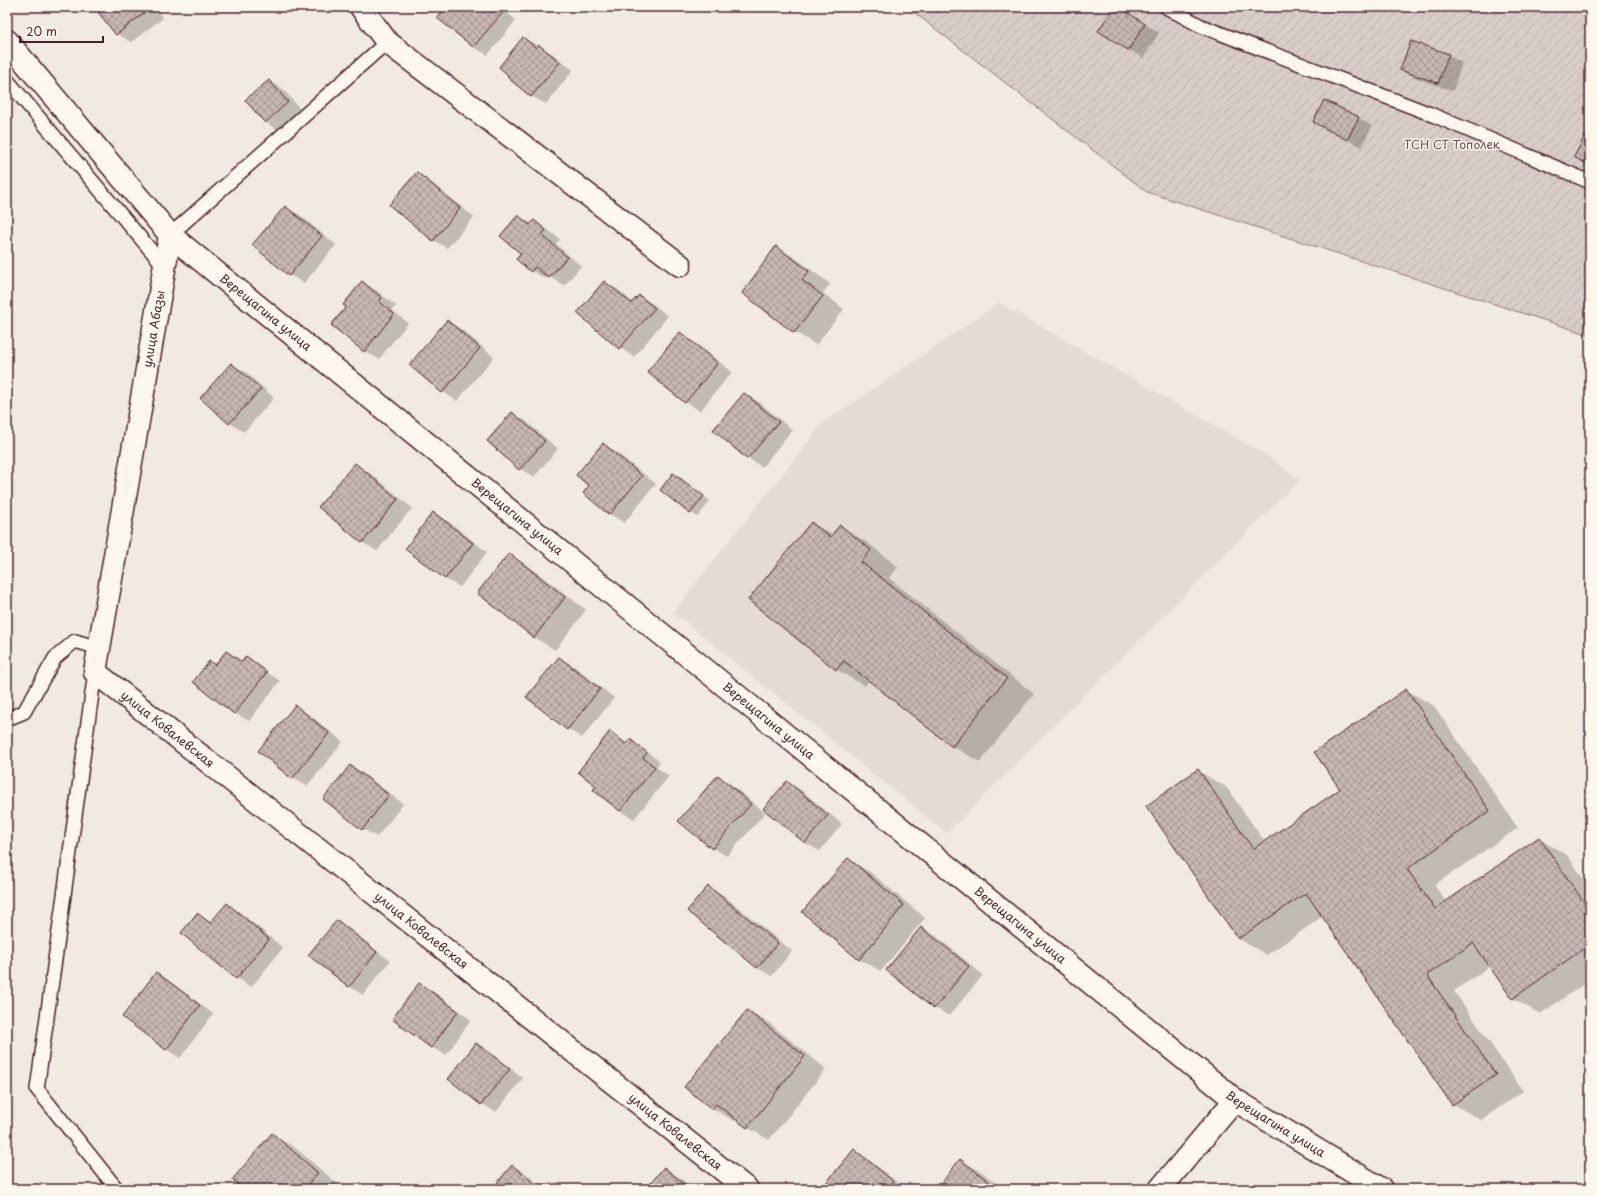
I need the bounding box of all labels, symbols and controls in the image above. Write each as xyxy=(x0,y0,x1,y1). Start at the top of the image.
scale bar xyxy=(20,18,103,44)
text: 20 m xyxy=(26,22,57,40)
park label: ТСН СТ Тополек xyxy=(1404,135,1501,153)
street label: Верещагина улица xyxy=(216,269,316,355)
street label: улица Абазы xyxy=(137,289,169,369)
street label: Верещагина улица xyxy=(468,473,568,559)
street label: Верещагина улица xyxy=(719,677,819,763)
street label: улица Ковалевская xyxy=(117,686,219,771)
street label: Верещагина улица xyxy=(971,882,1071,968)
street label: улица Ковалевская xyxy=(371,887,472,973)
street label: Верещагина улица xyxy=(1222,1086,1329,1161)
street label: улица Ковалевская xyxy=(625,1088,726,1174)

